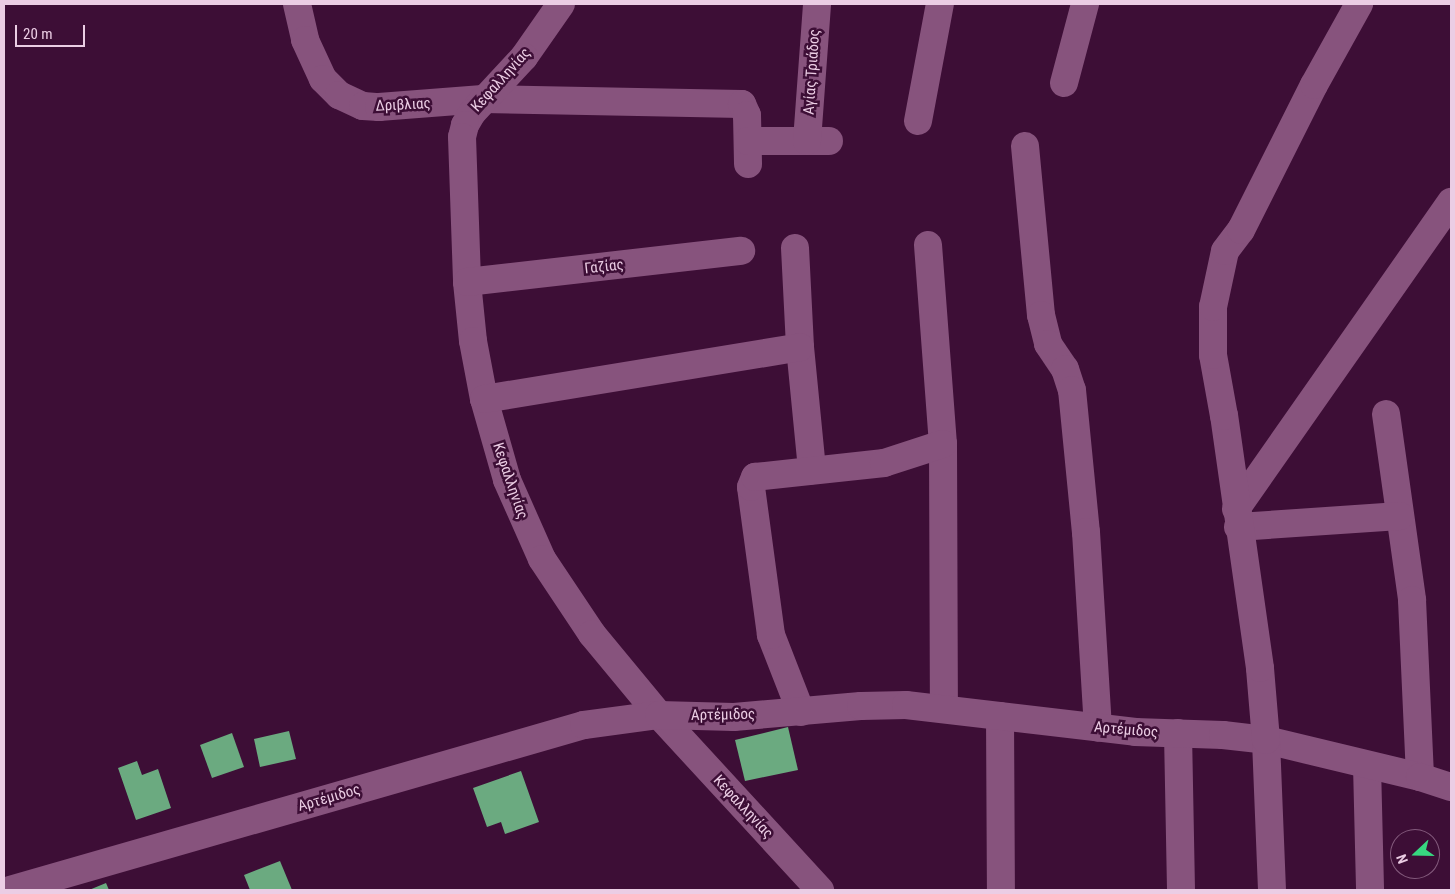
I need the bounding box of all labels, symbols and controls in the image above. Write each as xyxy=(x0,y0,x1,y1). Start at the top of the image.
scale bar xyxy=(18,15,88,47)
text: 20 m xyxy=(23,25,53,43)
street label: Αγίας Τριάδος xyxy=(800,29,824,115)
street label: Κεφαλληνίας xyxy=(468,44,534,116)
street label: Δριβλιας xyxy=(375,95,431,115)
street label: Γαζίας xyxy=(584,256,624,278)
street label: Κεφαλληνίας xyxy=(489,440,531,522)
street label: Αρτέμιδος xyxy=(691,705,755,725)
street label: Αρτέμιδος xyxy=(1093,718,1159,742)
street label: Κεφαλληνίας xyxy=(709,772,777,842)
street label: Αρτέμιδος xyxy=(296,781,362,815)
north arrow xyxy=(1390,829,1440,879)
text: N xyxy=(1393,852,1411,866)

